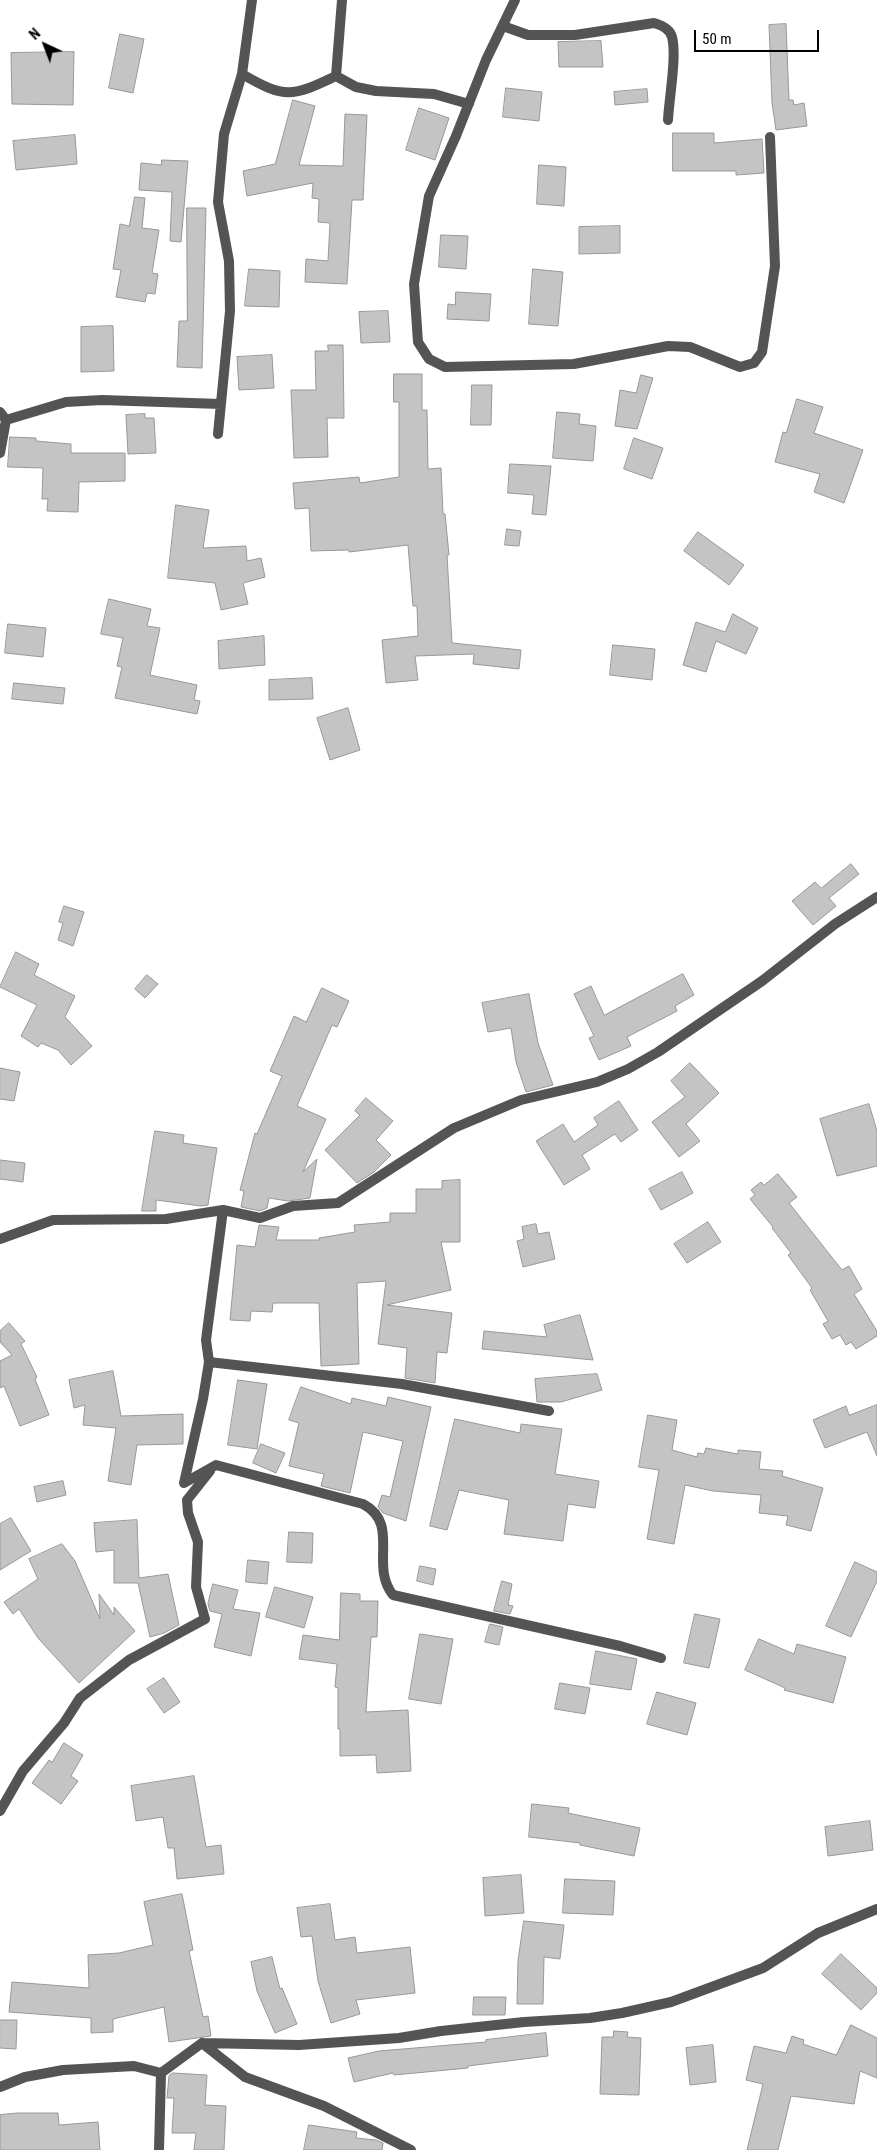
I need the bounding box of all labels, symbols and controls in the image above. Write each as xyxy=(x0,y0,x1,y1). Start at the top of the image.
north arrow xyxy=(20,20,70,70)
scale bar xyxy=(697,20,822,52)
text: N xyxy=(26,25,43,43)
text: 50 m xyxy=(702,30,732,48)

